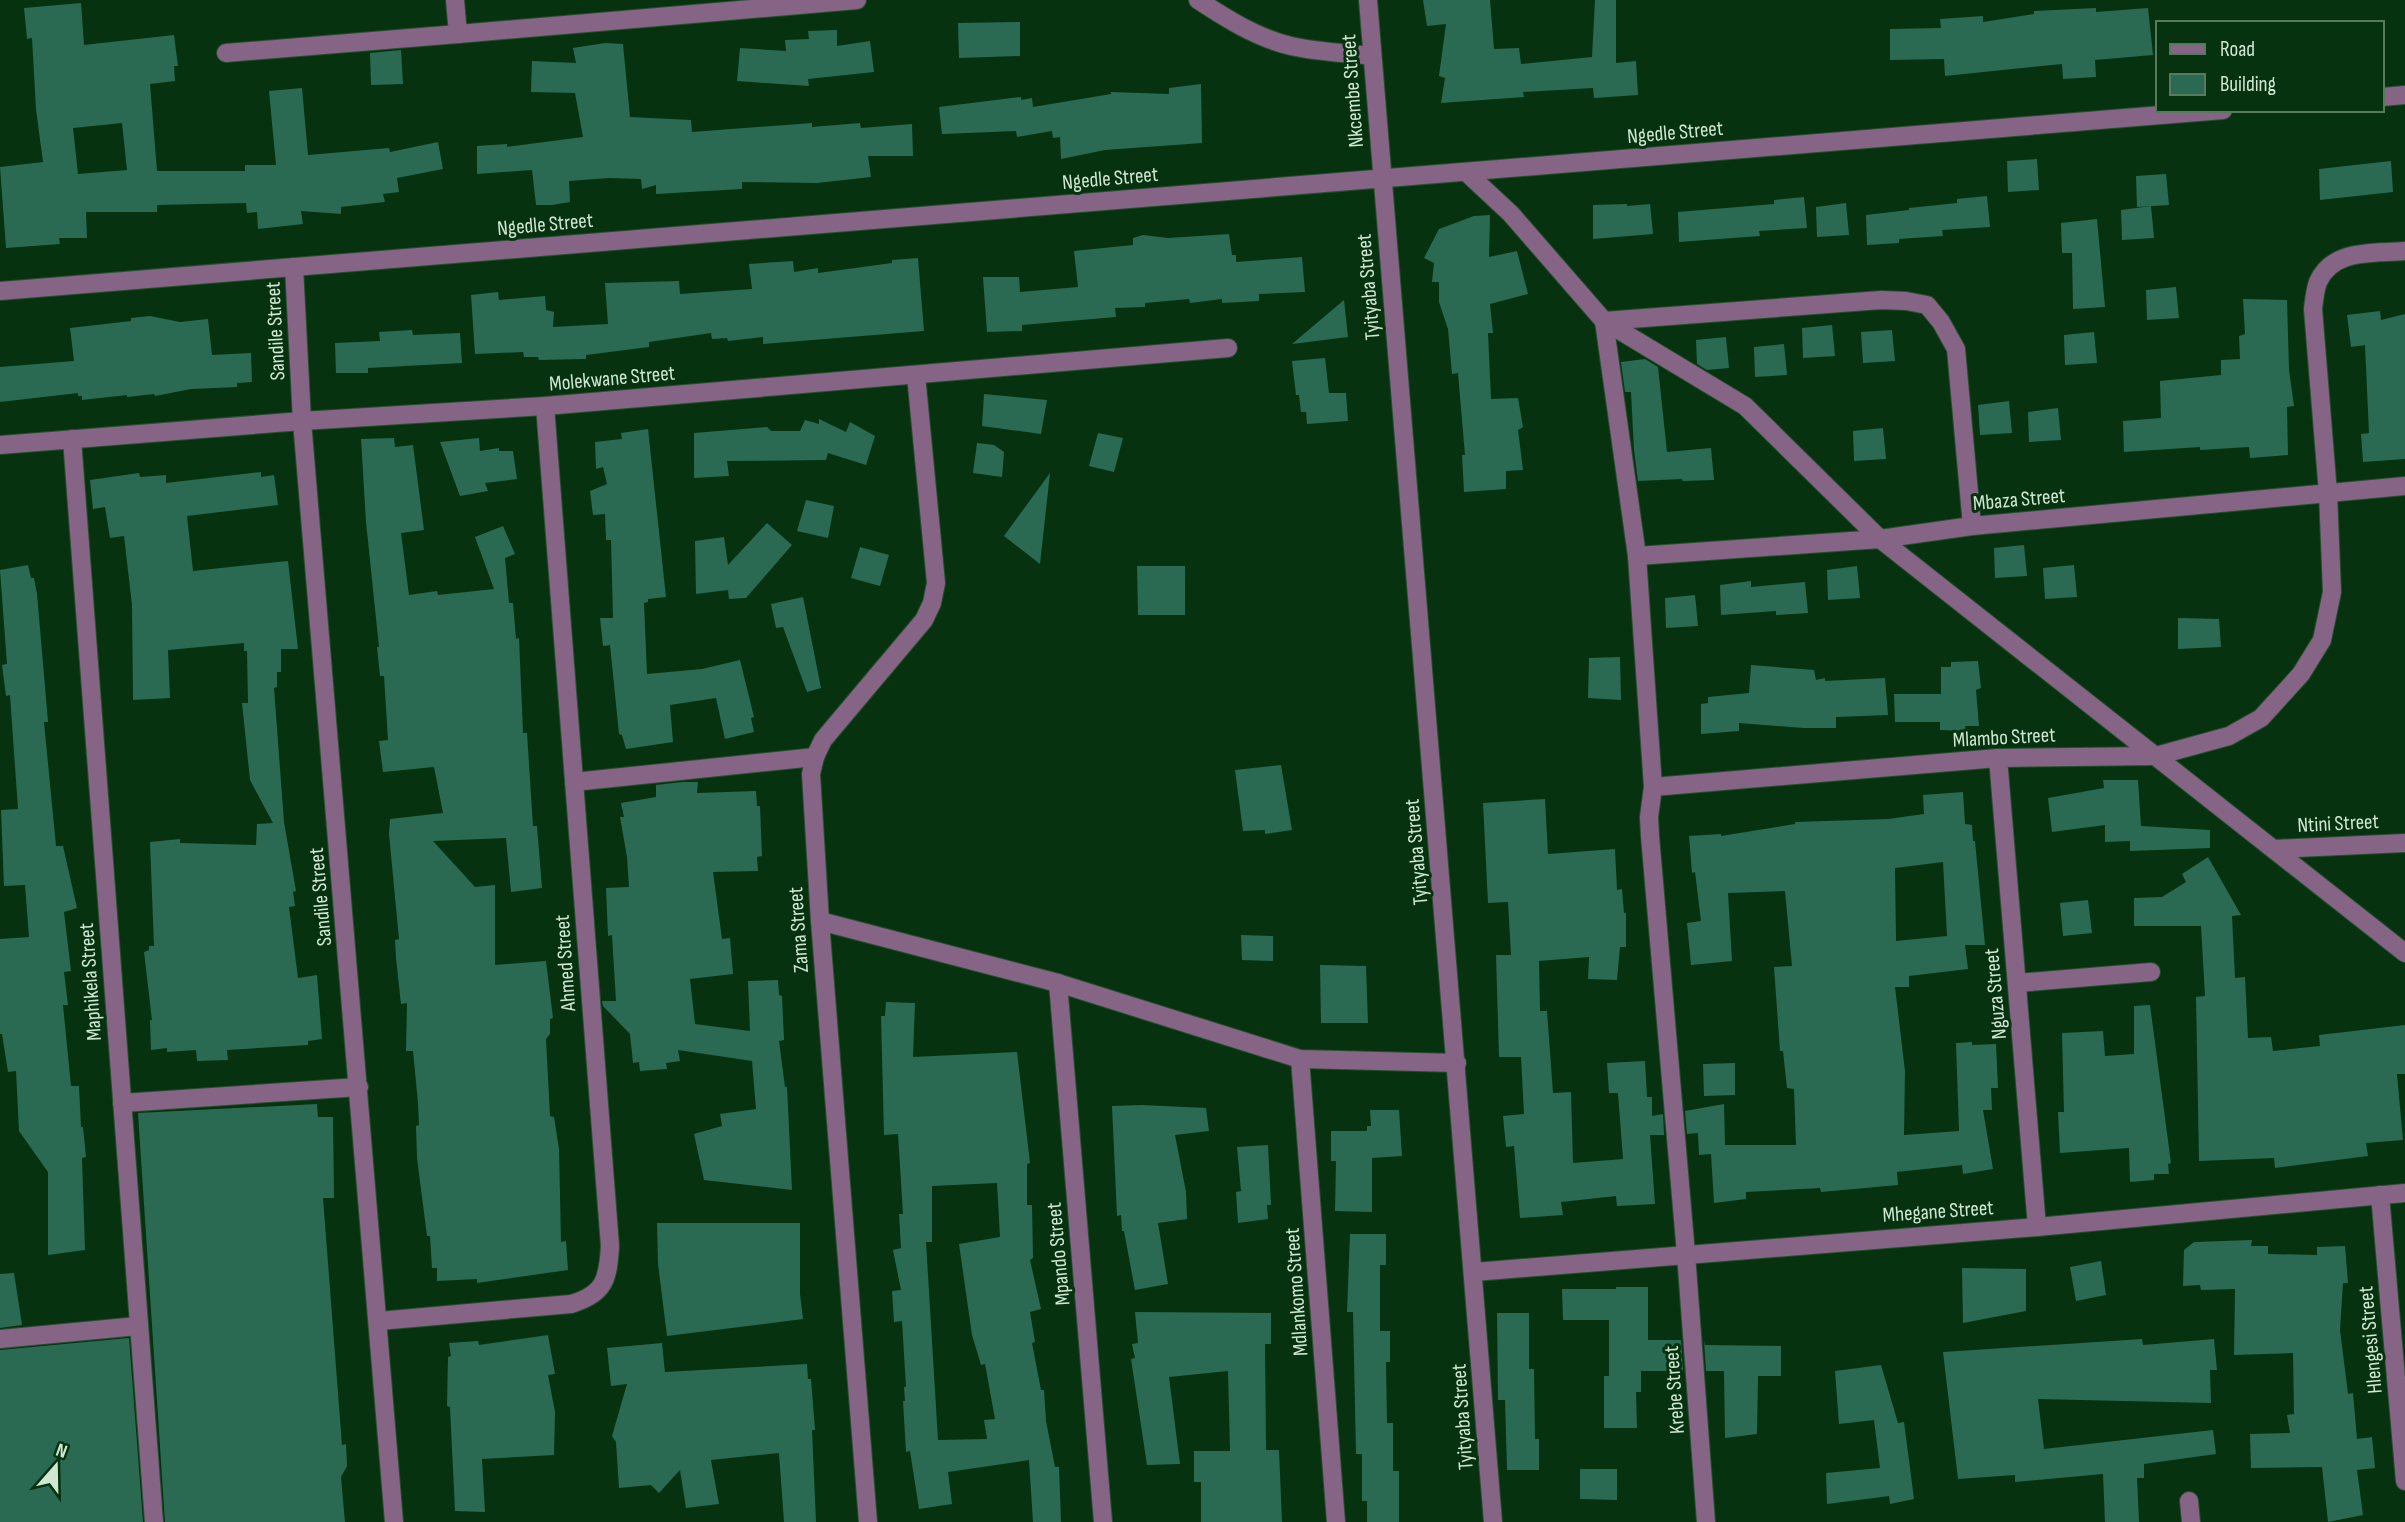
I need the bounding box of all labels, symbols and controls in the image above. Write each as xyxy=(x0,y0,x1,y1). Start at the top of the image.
legend xyxy=(2156,21,2384,112)
street label: Nkcembe Street xyxy=(1336,34,1369,148)
text: Road xyxy=(2220,37,2255,62)
text: Building xyxy=(2220,72,2276,97)
street label: Ngedle Street xyxy=(1626,116,1724,149)
street label: Ngedle Street xyxy=(1061,162,1159,195)
street label: Ngedle Street xyxy=(496,208,594,241)
street label: Tyityaba Street xyxy=(1351,233,1386,341)
street label: Sandile Street xyxy=(260,281,291,381)
street label: Molekwane Street xyxy=(548,361,676,396)
street label: Mbaza Street xyxy=(1972,483,2066,516)
street label: Mlambo Street xyxy=(1952,722,2056,753)
street label: Tyityaba Street xyxy=(1399,798,1434,906)
street label: Ntini Street xyxy=(2297,809,2379,838)
street label: Sandile Street xyxy=(304,847,337,947)
street label: Zama Street xyxy=(783,886,814,974)
street label: Ahmed Street xyxy=(550,914,581,1013)
street label: Maphikela Street xyxy=(74,922,107,1042)
street label: Nguza Street xyxy=(1979,947,2012,1040)
street label: Mhegane Street xyxy=(1882,1195,1994,1228)
street label: Mpando Street xyxy=(1042,1201,1075,1307)
street label: Mdlankomo Street xyxy=(1280,1227,1313,1357)
street label: Hlengesi Street xyxy=(2353,1285,2388,1395)
street label: Krebe Street xyxy=(1659,1345,1690,1435)
street label: Tyityaba Street xyxy=(1446,1363,1479,1471)
north arrow xyxy=(21,1431,91,1501)
text: N xyxy=(53,1439,70,1464)

